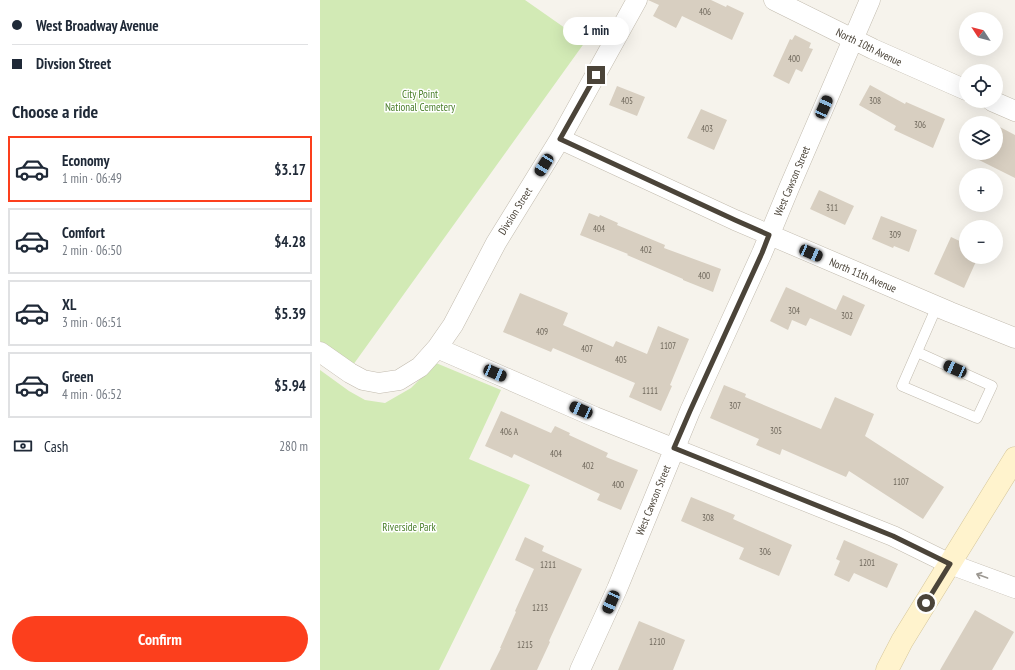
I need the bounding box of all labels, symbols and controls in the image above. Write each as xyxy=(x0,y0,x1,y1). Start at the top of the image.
house number: 406 xyxy=(699,6,711,17)
north arrow xyxy=(959,12,1003,56)
map controls xyxy=(959,12,1003,264)
text: West Broadway Avenue xyxy=(36,16,159,35)
callout: 1 min xyxy=(563,17,629,45)
text: 1 min xyxy=(583,22,609,39)
street label: North 10th Avenue xyxy=(834,25,905,69)
house number: 400 xyxy=(788,53,800,64)
text: Divsion Street xyxy=(36,54,111,73)
button: locate xyxy=(959,64,1003,108)
route end xyxy=(587,66,605,84)
park label: City Point National Cemetery xyxy=(385,87,456,114)
car xyxy=(814,94,834,120)
house number: 405 xyxy=(621,95,633,106)
house number: 308 xyxy=(869,95,881,106)
text: Choose a ride xyxy=(12,100,98,123)
button: layers xyxy=(959,116,1003,160)
house number: 306 xyxy=(914,119,926,130)
house number: 403 xyxy=(701,123,713,134)
street label: West Cawson Street xyxy=(771,144,813,218)
icon: car xyxy=(14,151,50,187)
text: Economy xyxy=(62,151,110,170)
car xyxy=(533,152,555,178)
text: $3.17 xyxy=(274,160,306,179)
button: + xyxy=(959,168,1003,212)
text: 1 min · 06:49 xyxy=(62,170,122,187)
street label: Divsion Street xyxy=(495,185,535,237)
house number: 311 xyxy=(826,202,838,213)
button: − xyxy=(959,220,1003,264)
icon: car xyxy=(14,223,50,259)
text: Comfort xyxy=(62,223,105,242)
house number: 404 xyxy=(593,223,605,234)
house number: 309 xyxy=(889,229,901,240)
text: $4.28 xyxy=(274,232,306,251)
text: 2 min · 06:50 xyxy=(62,242,122,259)
car xyxy=(798,243,824,263)
house number: 402 xyxy=(640,244,652,255)
street label: North 11th Avenue xyxy=(827,255,899,296)
house number: 400 xyxy=(698,270,710,281)
icon: car xyxy=(14,295,50,331)
text: XL xyxy=(62,295,76,314)
text: $5.39 xyxy=(274,304,306,323)
house number: 304 xyxy=(788,305,800,316)
house number: 302 xyxy=(841,310,853,321)
text: 3 min · 06:51 xyxy=(62,314,122,331)
house number: 409 xyxy=(536,326,548,337)
house number: 1107 xyxy=(660,340,676,351)
house number: 407 xyxy=(581,343,593,354)
house number: 405 xyxy=(615,354,627,365)
car xyxy=(942,359,968,379)
car xyxy=(482,363,508,383)
icon: car xyxy=(14,367,50,403)
text: Green xyxy=(62,367,94,386)
text: $5.94 xyxy=(274,376,306,395)
house number: 1111 xyxy=(642,385,658,396)
text: 4 min · 06:52 xyxy=(62,386,122,403)
car xyxy=(568,400,594,420)
house number: 307 xyxy=(729,400,741,411)
house number: 305 xyxy=(770,425,782,436)
house number: 406 A xyxy=(500,426,519,437)
icon: cash xyxy=(12,435,34,457)
text: Cash xyxy=(44,437,68,456)
text: 280 m xyxy=(279,438,308,455)
house number: 404 xyxy=(550,448,562,459)
house number: 402 xyxy=(582,460,594,471)
street label: West Cawson Street xyxy=(632,463,674,537)
house number: 1107 xyxy=(893,476,909,487)
house number: 400 xyxy=(612,479,624,490)
house number: 308 xyxy=(702,512,714,523)
park label: Riverside Park xyxy=(382,520,437,534)
house number: 306 xyxy=(759,546,771,557)
house number: 1201 xyxy=(859,557,875,568)
house number: 1211 xyxy=(540,559,556,570)
one-way arrow xyxy=(977,572,989,580)
car xyxy=(601,589,621,615)
route start xyxy=(917,594,935,612)
house number: 1213 xyxy=(532,602,548,613)
button: Confirm xyxy=(12,616,308,662)
house number: 1210 xyxy=(649,636,665,647)
house number: 1215 xyxy=(517,639,533,650)

